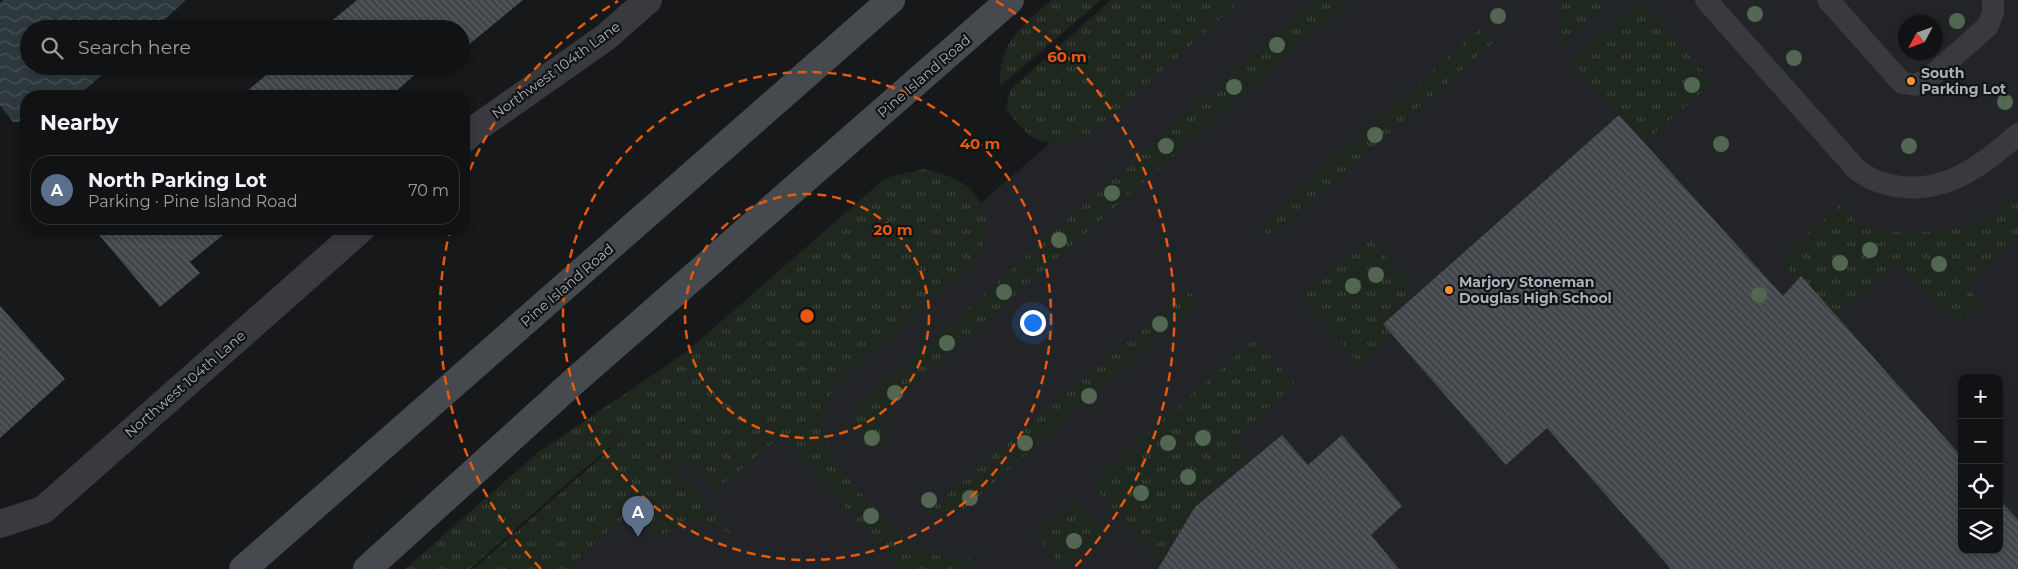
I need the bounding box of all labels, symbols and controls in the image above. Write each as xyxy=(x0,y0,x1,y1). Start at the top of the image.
north arrow xyxy=(1898,15,1943,60)
street label: Northwest 104th Lane xyxy=(488,17,624,123)
search box xyxy=(20,20,470,75)
street label: Pine Island Road xyxy=(874,31,974,121)
icon: search xyxy=(38,34,66,62)
text: Search here xyxy=(78,36,191,59)
text: 60 m xyxy=(1047,47,1087,66)
place label: South Parking Lot xyxy=(1921,64,2006,98)
marker: South Parking Lot xyxy=(1905,75,1917,87)
text: Nearby xyxy=(40,110,119,135)
text: 40 m xyxy=(960,134,1000,153)
text: North Parking Lot xyxy=(88,169,267,192)
text: A xyxy=(51,181,63,200)
text: 70 m xyxy=(408,181,449,200)
text: Parking · Pine Island Road xyxy=(88,192,298,211)
text: 20 m xyxy=(873,220,913,239)
street label: Pine Island Road xyxy=(517,240,617,330)
place label: Marjory Stoneman Douglas High School xyxy=(1459,273,1612,307)
marker: Marjory Stoneman Douglas High School xyxy=(1443,284,1455,296)
centre of rings xyxy=(798,307,816,325)
your location xyxy=(1020,310,1046,336)
street label: Northwest 104th Lane xyxy=(121,327,249,441)
map controls xyxy=(1958,374,2003,554)
button: + xyxy=(1958,374,2003,419)
button: − xyxy=(1958,419,2003,464)
button: locate xyxy=(1958,464,2003,509)
pin: A xyxy=(622,496,654,537)
button: layers xyxy=(1958,509,2003,554)

